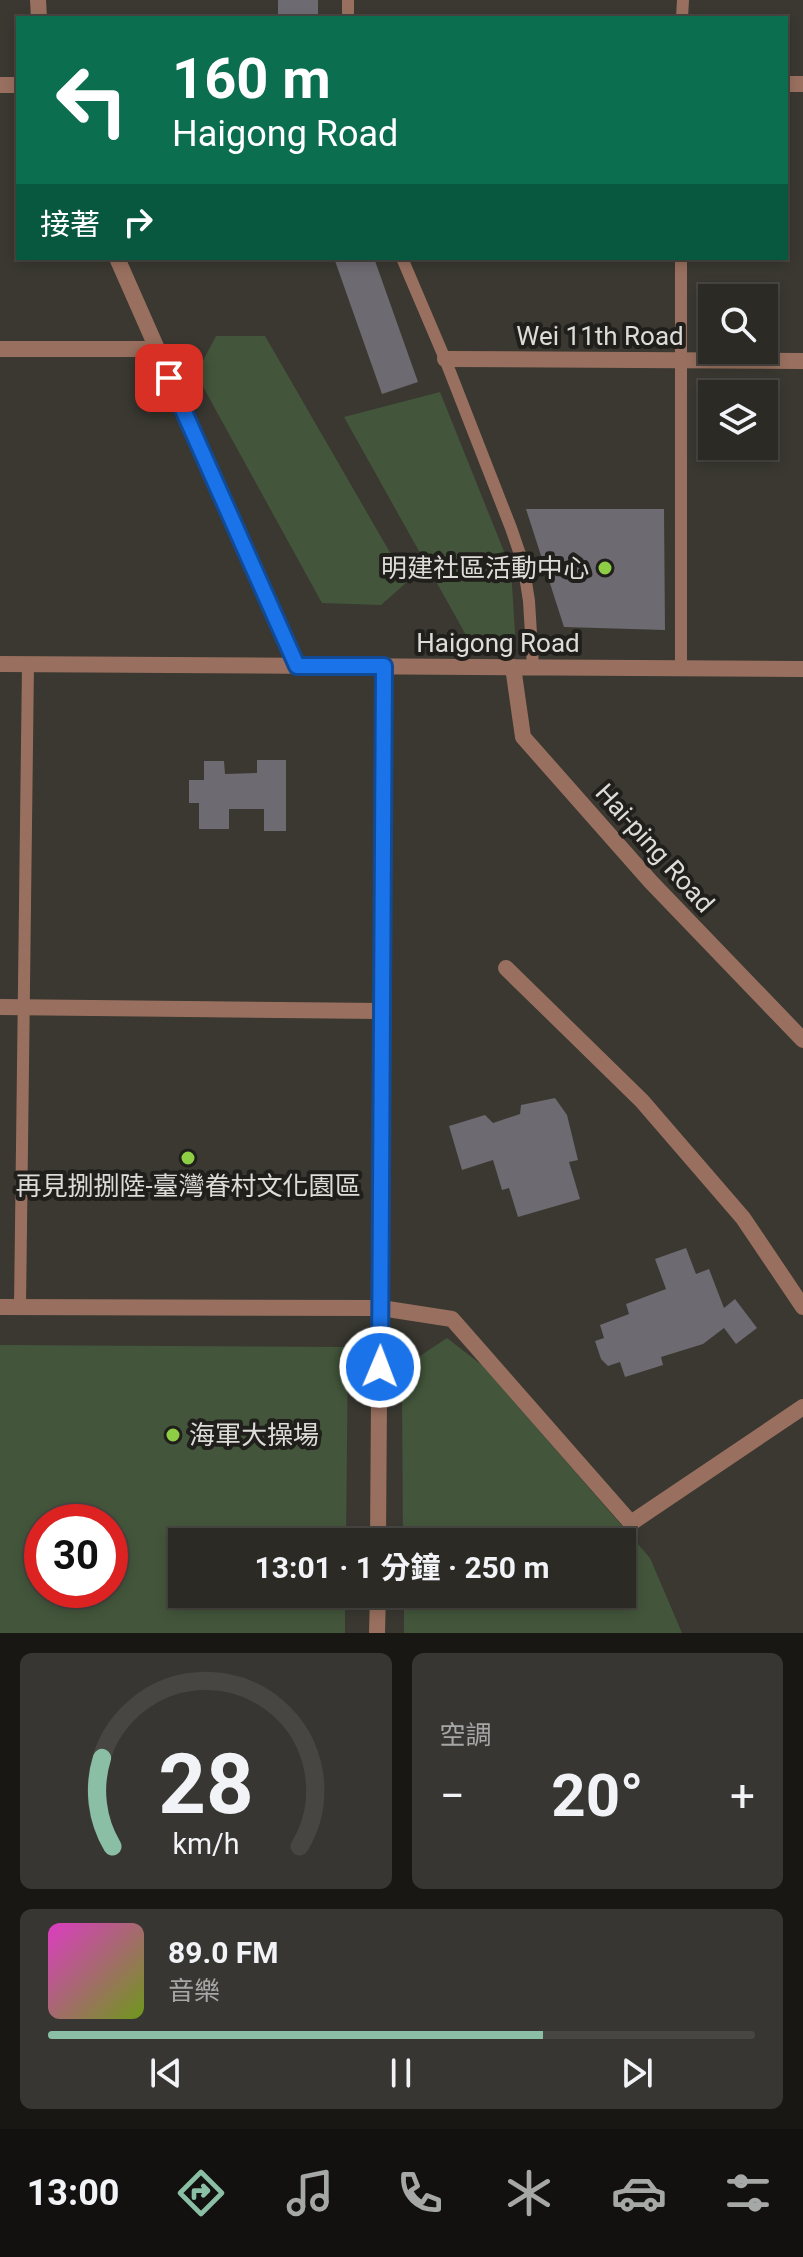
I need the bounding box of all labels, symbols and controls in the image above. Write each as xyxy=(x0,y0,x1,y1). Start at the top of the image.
text: 160 m xyxy=(172,46,331,112)
icon: left xyxy=(40,48,144,152)
text: Haigong Road xyxy=(172,113,398,155)
icon: right xyxy=(116,200,160,244)
text: 接著 xyxy=(40,207,100,242)
map controls xyxy=(698,284,778,460)
button: search xyxy=(698,284,778,364)
street label: Wei 11th Road xyxy=(516,321,684,351)
pin xyxy=(135,344,203,412)
icon: arrive xyxy=(147,356,191,400)
button: layers xyxy=(698,380,778,460)
place label: 明建社區活動中心 xyxy=(381,553,589,583)
marker: 明建社區活動中心 xyxy=(596,559,614,577)
street label: Haigong Road xyxy=(416,628,580,658)
street label: Hai-ping Road xyxy=(590,778,720,918)
marker: 再見捌捌陸-臺灣眷村文化園區 xyxy=(179,1149,197,1167)
place label: 再見捌捌陸-臺灣眷村文化園區 xyxy=(15,1171,361,1201)
position arrow xyxy=(338,1325,422,1409)
place label: 海軍大操場 xyxy=(189,1420,319,1450)
marker: 海軍大操場 xyxy=(164,1426,182,1444)
speed limit sign: 30 xyxy=(24,1504,128,1608)
text: 13:01 · 1 分鐘 · 250 m xyxy=(255,1550,549,1585)
text: 空調 xyxy=(440,1720,492,1750)
text: 28 xyxy=(158,1736,253,1833)
text: 20° xyxy=(551,1760,643,1831)
text: − xyxy=(440,1770,465,1822)
text: + xyxy=(730,1770,755,1822)
text: km/h xyxy=(172,1827,239,1861)
text: 89.0 FM xyxy=(168,1935,279,1970)
text: 音樂 xyxy=(168,1976,220,2006)
icon: previous xyxy=(144,2051,188,2095)
icon: pause xyxy=(379,2051,423,2095)
icon: next xyxy=(615,2051,659,2095)
icon: directions xyxy=(173,2165,229,2221)
icon: music xyxy=(282,2165,338,2221)
icon: phone xyxy=(392,2165,448,2221)
icon: climate xyxy=(501,2165,557,2221)
icon: car xyxy=(611,2165,667,2221)
icon: filters xyxy=(720,2165,776,2221)
text: 13:00 xyxy=(27,2172,119,2214)

